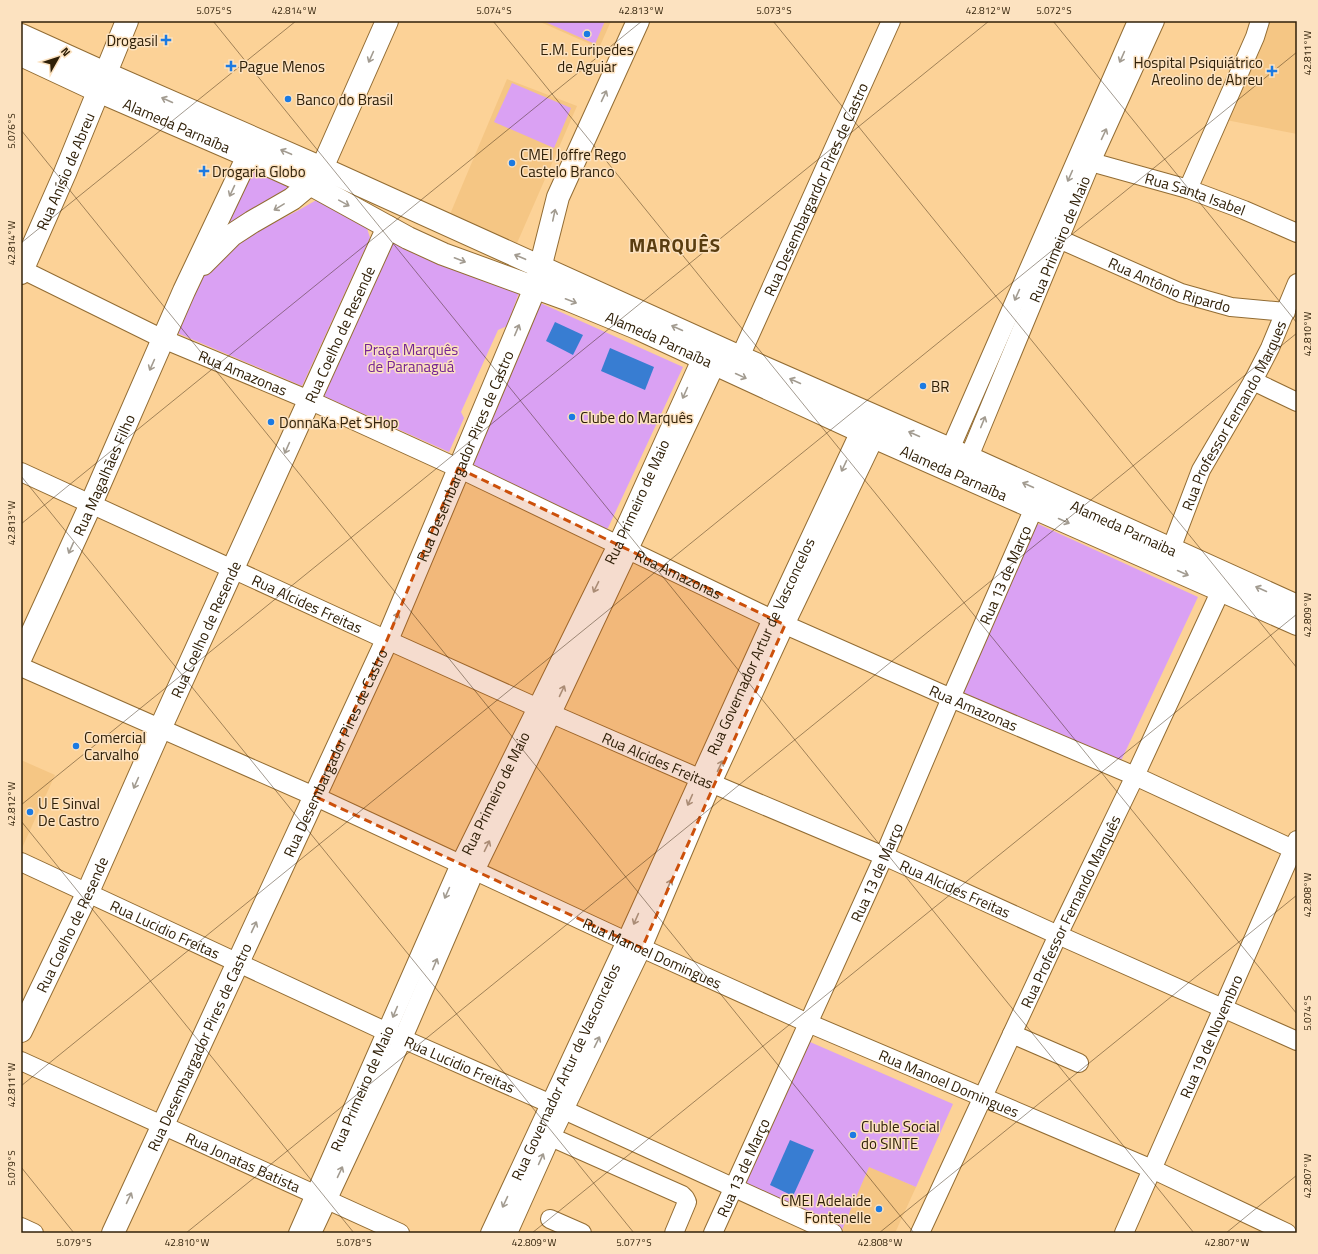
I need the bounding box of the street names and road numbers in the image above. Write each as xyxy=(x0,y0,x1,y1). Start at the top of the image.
street label: Rua Desembargardor Pires de Castro xyxy=(757,78,874,300)
street label: Alameda Parnaíba xyxy=(120,92,235,159)
street label: Rua Anísio de Abreu xyxy=(30,109,100,234)
street label: Rua Santa Isabel xyxy=(1142,166,1249,221)
street label: Rua Primeiro de Maio xyxy=(1023,172,1096,306)
street label: Rua Antônio Ripardo xyxy=(1105,251,1234,318)
street label: Rua Coelho de Resende xyxy=(298,262,380,406)
street label: Alameda Parnaíba xyxy=(602,305,717,373)
street label: Rua Professor Fernando Marques xyxy=(1175,317,1292,514)
street label: Rua Amazonas xyxy=(195,344,291,401)
street label: Rua Desembargador Pires de Castro xyxy=(410,347,519,565)
street label: Rua Magalhães Filho xyxy=(67,410,140,539)
street label: Rua Primeiro de Maio xyxy=(598,435,675,568)
street label: Alameda Parnaíba xyxy=(897,439,1012,506)
street label: Alameda Parnaiba xyxy=(1067,494,1181,562)
street label: Rua 13 de Março xyxy=(973,521,1037,628)
street label: Rua Governador Artur de Vasconcelos xyxy=(700,534,820,759)
street label: Rua Amazonas xyxy=(631,543,726,605)
street label: Rua Coelho de Resende xyxy=(164,557,246,701)
street label: Rua Alcides Freitas xyxy=(248,568,366,639)
street label: Rua Desembargador Pires de Castro xyxy=(277,645,393,861)
street label: Rua Amazonas xyxy=(926,678,1022,737)
street label: Rua Alcides Freitas xyxy=(599,726,717,794)
street label: Rua Primeiro de Maio xyxy=(455,727,535,859)
street label: Rua Professor Fernando Marquês xyxy=(1014,811,1126,1012)
street label: Rua 13 de Março xyxy=(844,819,908,926)
street label: Rua Coelho de Resende xyxy=(30,853,114,996)
street label: Rua Alcides Freitas xyxy=(896,853,1014,924)
street label: Rua Lucidio Freitas xyxy=(107,894,224,964)
street label: Rua Manoel Domingues xyxy=(579,911,725,994)
street label: Rua Desembargador Pires de Castro xyxy=(141,939,257,1155)
street label: Rua Governador Artur de Vasconcelos xyxy=(505,959,626,1184)
street label: Rua 19 de Novembro xyxy=(1173,971,1248,1102)
street label: Rua Primeiro de Maio xyxy=(324,1022,399,1155)
street label: Rua Lucidio Freitas xyxy=(401,1030,519,1098)
street label: Rua Manoel Domingues xyxy=(875,1043,1023,1123)
street label: Rua 13 de Março xyxy=(710,1114,775,1221)
street label: Rua Jonatas Batista xyxy=(182,1126,305,1198)

